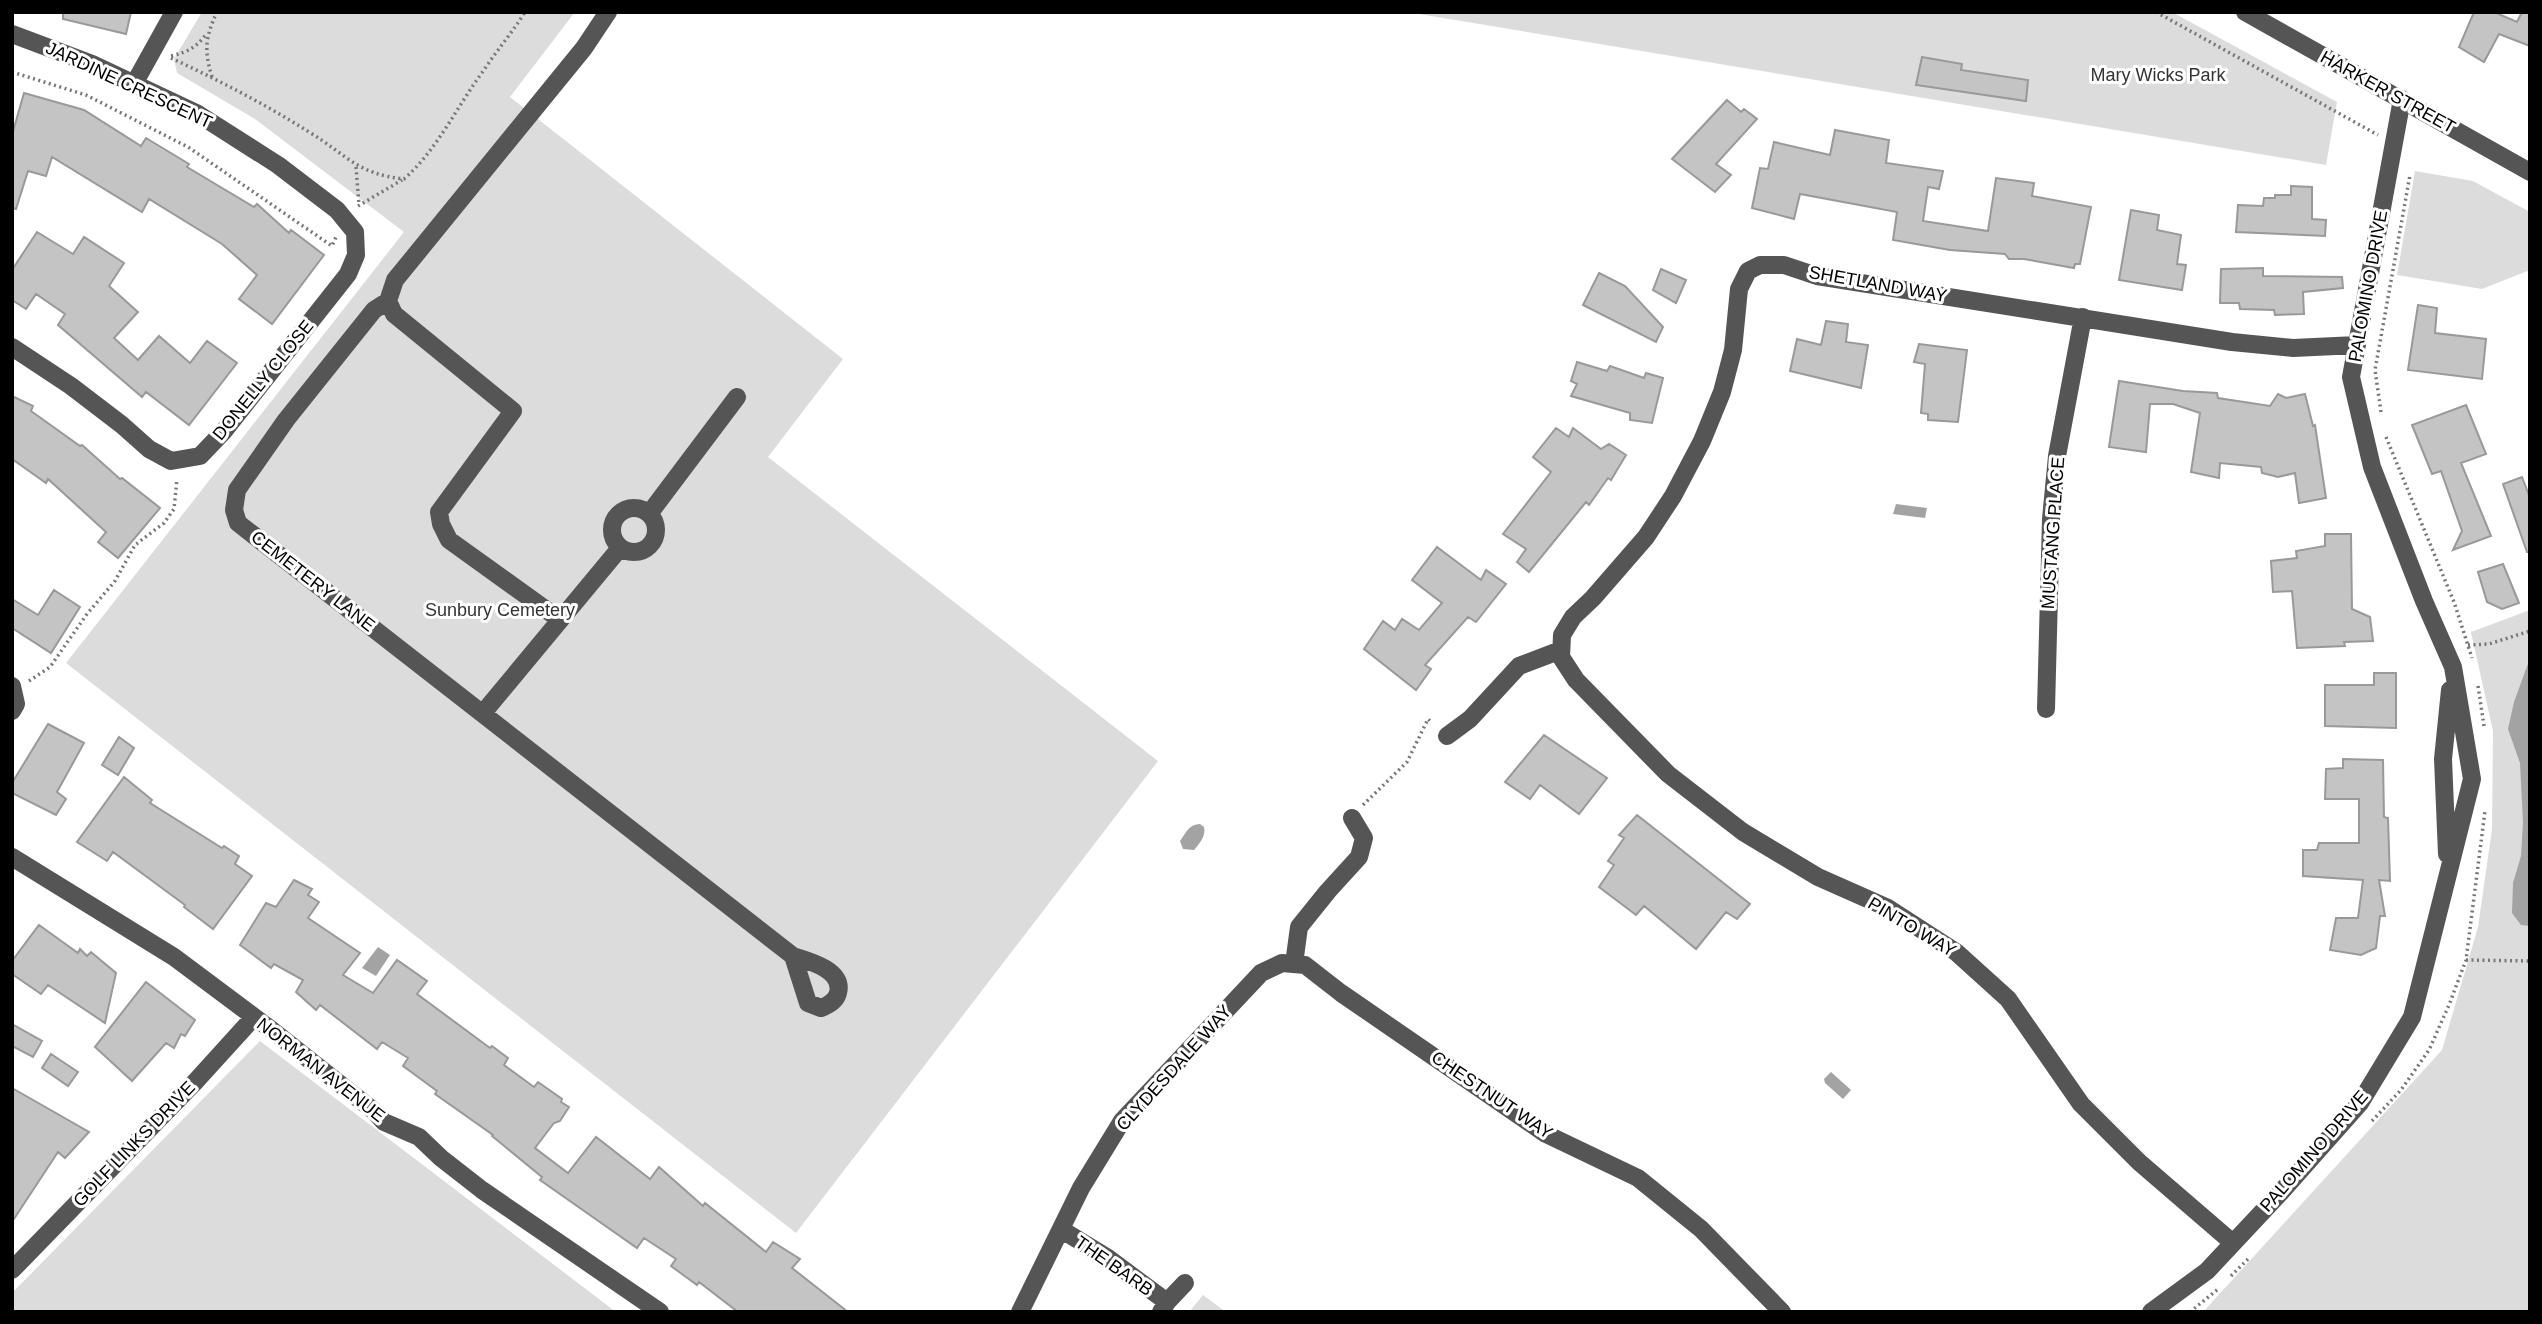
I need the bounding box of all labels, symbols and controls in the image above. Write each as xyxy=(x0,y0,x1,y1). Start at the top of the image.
street label: JARDINE CRESCENT xyxy=(43,38,215,132)
street label: HARKER STREET xyxy=(2317,47,2459,137)
park label: Mary Wicks Park xyxy=(2091,65,2227,85)
street label: PALOMINO DRIVE xyxy=(2345,209,2391,363)
street label: SHETLAND WAY xyxy=(1807,262,1949,306)
street label: DONELLY CLOSE xyxy=(209,316,317,444)
street label: MUSTANG PLACE xyxy=(2038,456,2068,610)
street label: CEMETERY LANE xyxy=(247,527,379,635)
park label: Sunbury Cemetery xyxy=(425,600,575,620)
street label: PINTO WAY xyxy=(1865,893,1959,961)
street label: CLYDESDALE WAY xyxy=(1112,1001,1236,1135)
street label: NORMAN AVENUE xyxy=(253,1014,389,1126)
street label: CHESTNUT WAY xyxy=(1428,1047,1556,1143)
street label: GOLF LINKS DRIVE xyxy=(69,1077,199,1211)
street label: PALOMINO DRIVE xyxy=(2256,1086,2372,1216)
street label: THE BARB xyxy=(1071,1232,1157,1300)

